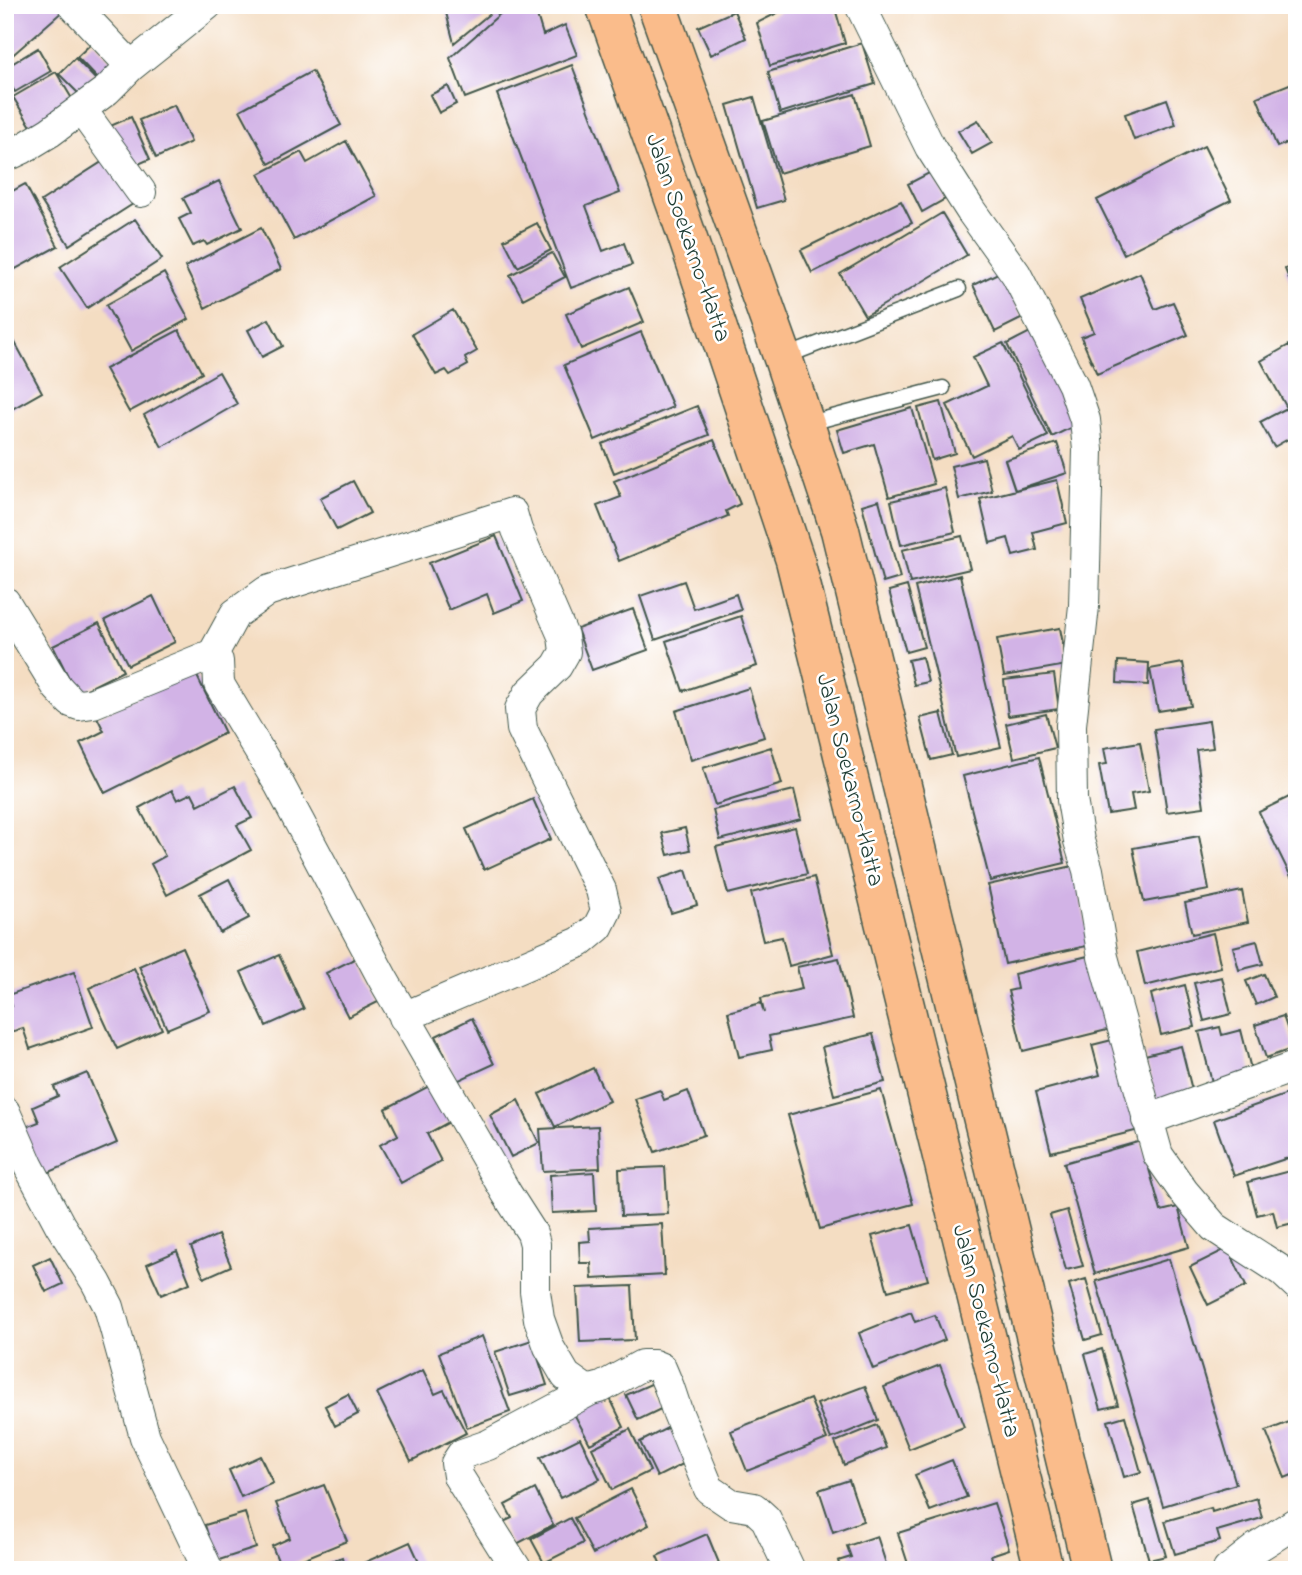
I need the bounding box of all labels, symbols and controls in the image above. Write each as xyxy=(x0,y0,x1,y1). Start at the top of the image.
street label: Jalan Soekarno-Hatta xyxy=(635,129,739,347)
street label: Jalan Soekarno-Hatta xyxy=(806,670,892,890)
street label: Jalan Soekarno-Hatta xyxy=(942,1221,1028,1441)

